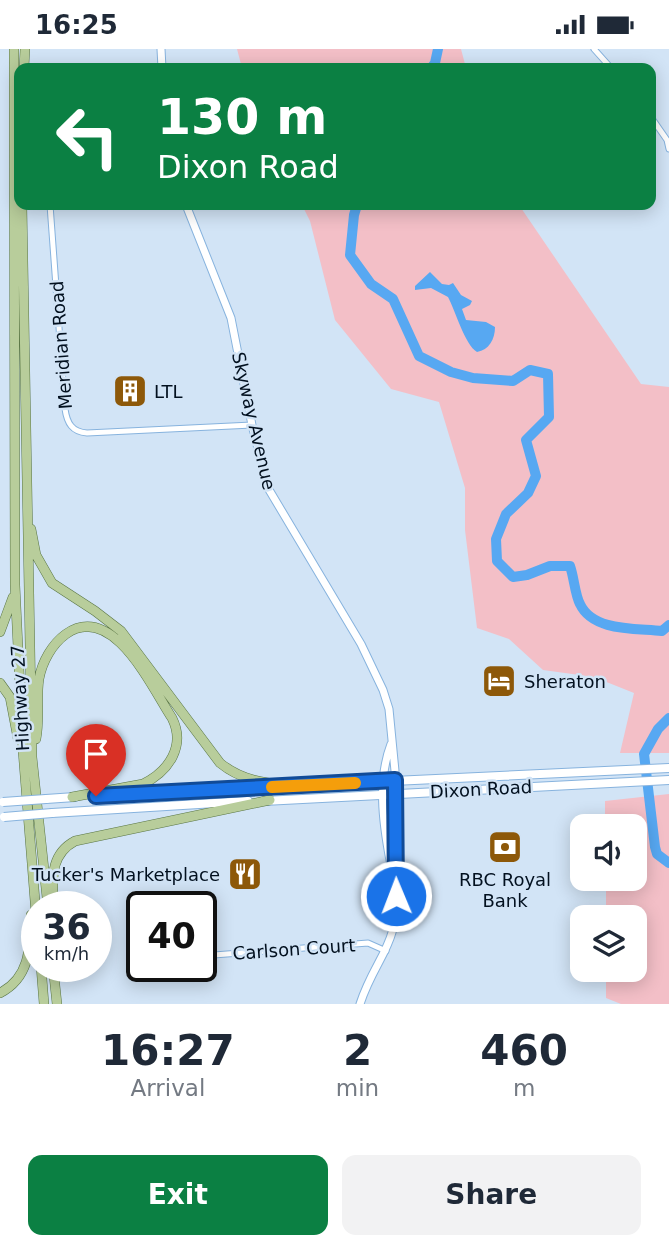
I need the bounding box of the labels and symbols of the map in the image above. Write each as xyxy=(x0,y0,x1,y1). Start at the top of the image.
street label: Meridian Road xyxy=(46,280,76,410)
street label: Skyway Avenue xyxy=(228,350,280,492)
building icon: LTL xyxy=(111,372,149,410)
place label: LTL xyxy=(154,381,183,402)
street label: Highway 27 xyxy=(7,644,33,752)
hotel icon: Sheraton xyxy=(480,662,518,700)
place label: Sheraton xyxy=(524,671,606,692)
pin xyxy=(66,724,126,796)
street label: Dixon Road xyxy=(429,776,533,802)
bank icon: RBC Royal Bank xyxy=(486,828,524,866)
restaurant icon: Tucker's Marketplace xyxy=(226,855,264,893)
position arrow xyxy=(359,859,433,933)
place label: Tucker's Marketplace xyxy=(31,864,220,885)
place label: RBC Royal Bank xyxy=(459,869,551,911)
speed limit sign: 40 xyxy=(126,891,217,982)
street label: Carlson Court xyxy=(232,934,356,964)

